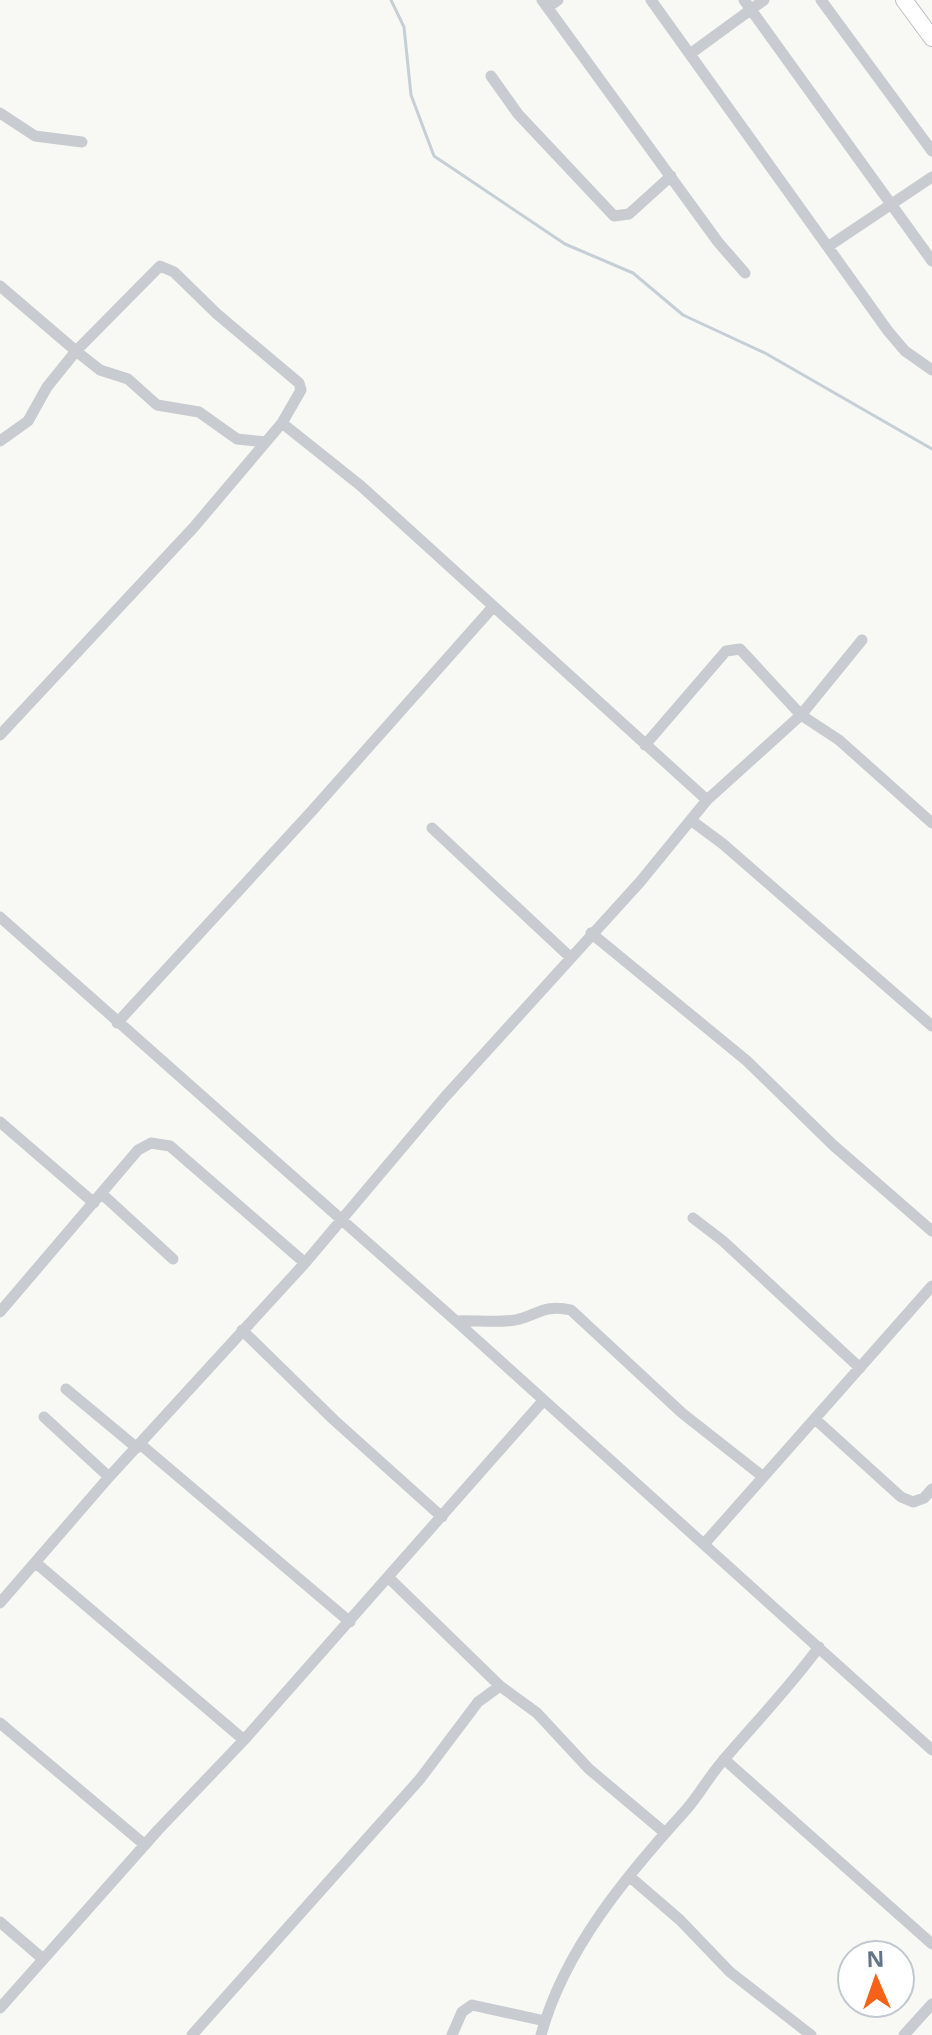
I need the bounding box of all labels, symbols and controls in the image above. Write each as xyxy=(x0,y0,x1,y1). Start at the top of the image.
north arrow xyxy=(836,1939,916,2019)
text: N xyxy=(866,1943,885,1973)

